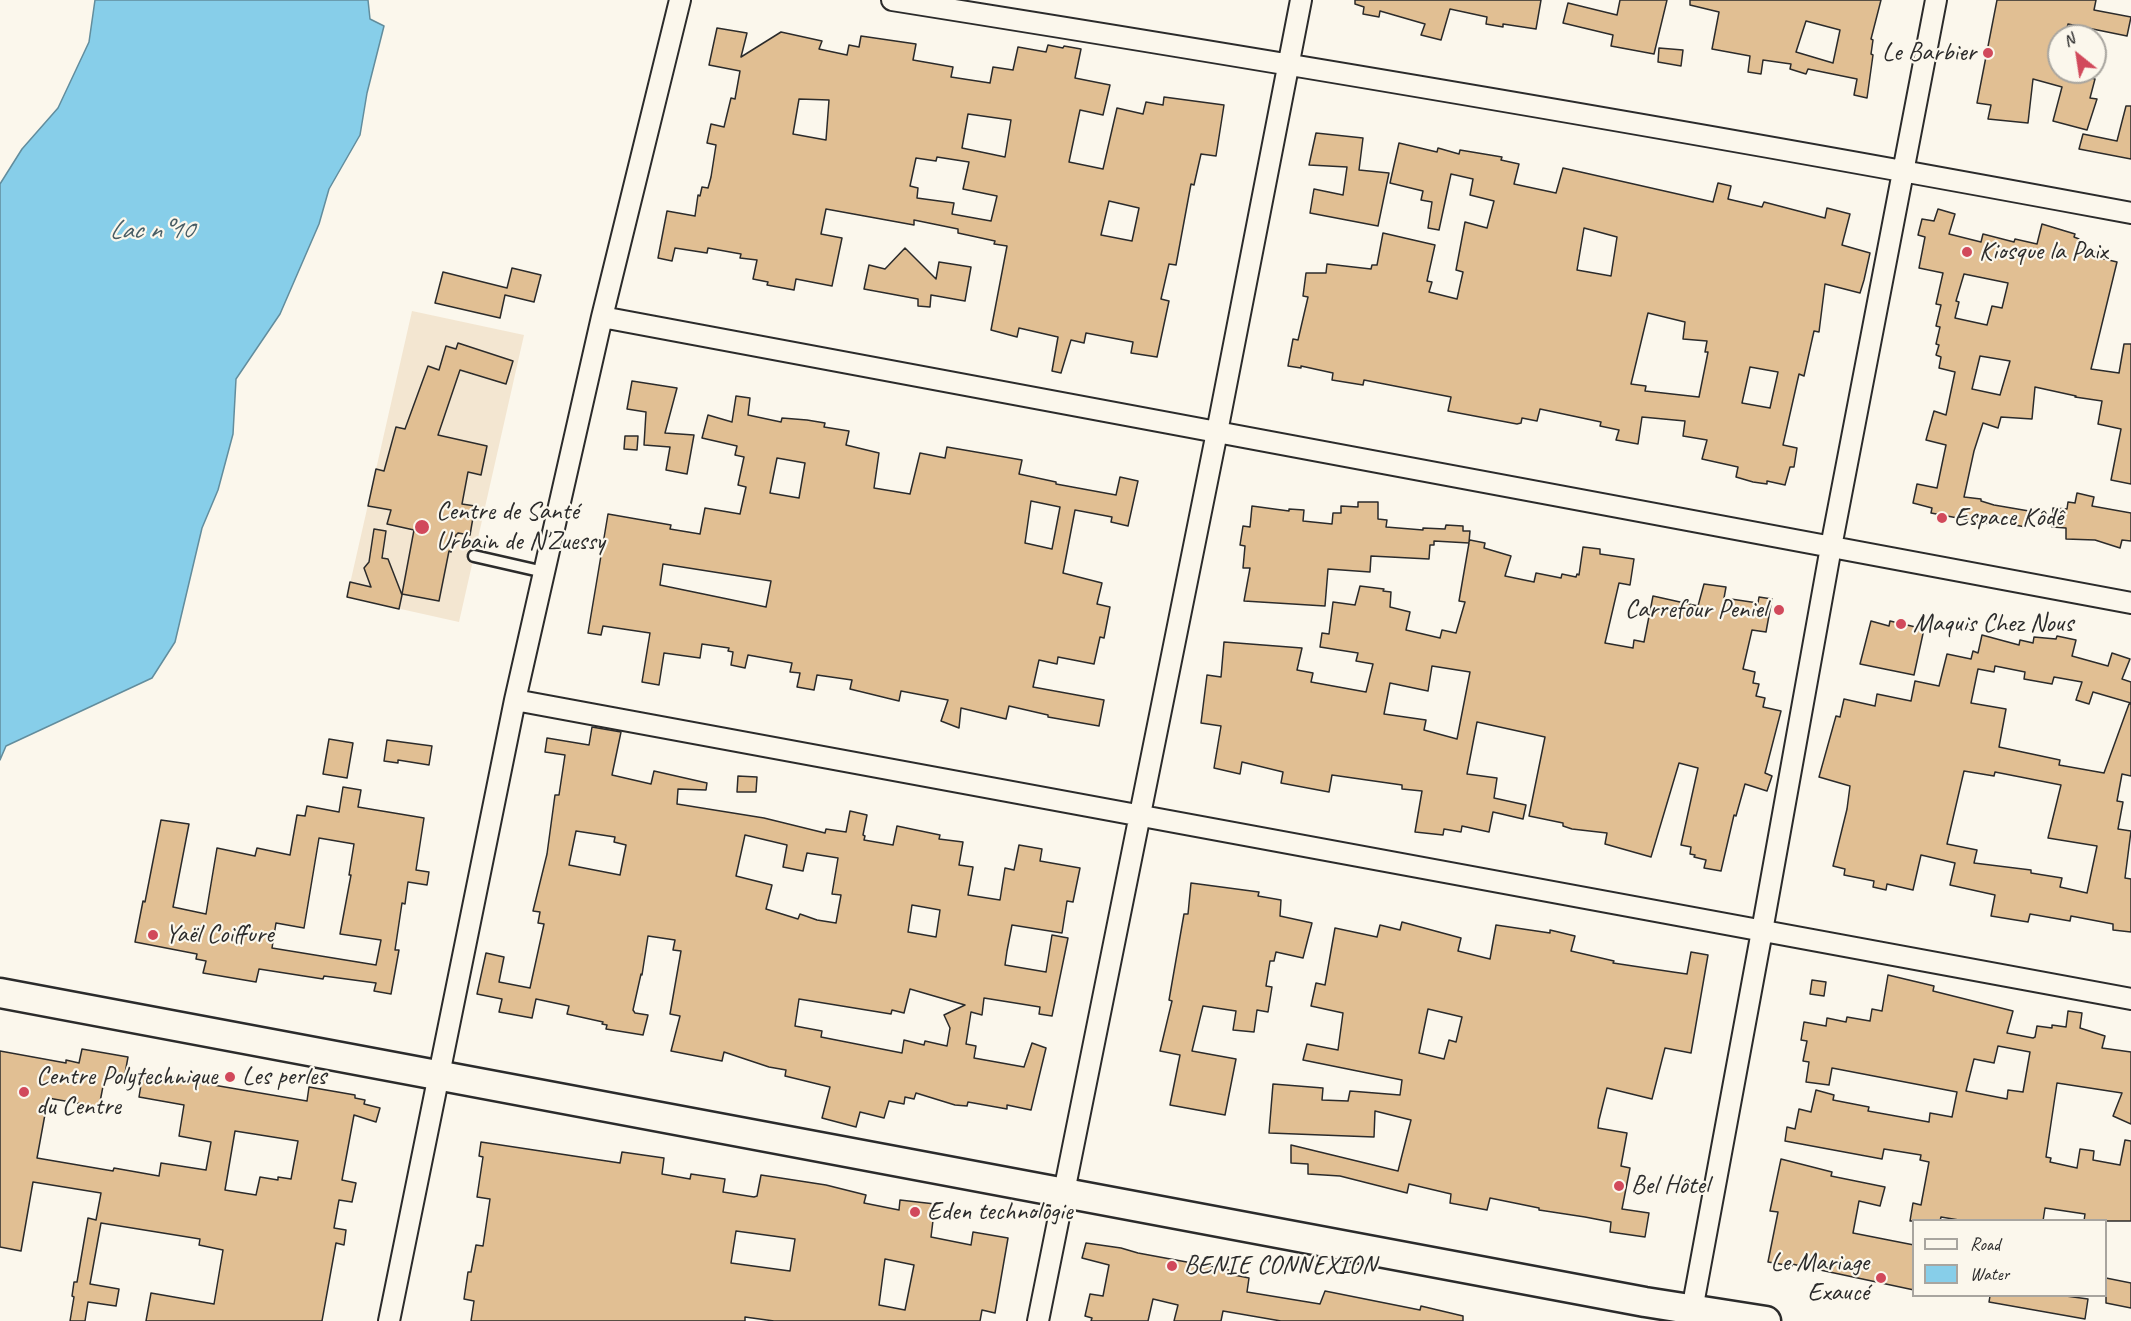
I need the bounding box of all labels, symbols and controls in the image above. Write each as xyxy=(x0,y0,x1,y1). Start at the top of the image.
north arrow xyxy=(2047,24,2107,84)
text: N xyxy=(2060,29,2078,51)
place label: Le Barbier xyxy=(1882,37,1976,69)
marker: Le Barbier xyxy=(1981,46,1995,60)
water label: Lac n°10 xyxy=(109,215,193,247)
place label: Kiosque la Paix xyxy=(1979,236,2107,268)
marker: Kiosque la Paix xyxy=(1960,245,1974,259)
place label: Centre de Santé Urbain de N'Zuessy xyxy=(436,496,605,558)
place label: Espace Kôdê xyxy=(1954,502,2063,534)
marker: Espace Kôdê xyxy=(1935,511,1949,525)
marker: Centre de Santé Urbain de N'Zuessy xyxy=(413,518,431,536)
place label: Carrefour Peniel xyxy=(1625,594,1767,626)
marker: Carrefour Peniel xyxy=(1772,603,1786,617)
place label: Maquis Chez Nous xyxy=(1913,608,2073,640)
marker: Maquis Chez Nous xyxy=(1894,617,1908,631)
place label: Yaël Coiffure xyxy=(165,919,274,951)
marker: Yaël Coiffure xyxy=(146,928,160,942)
place label: Centre Polytechnique du Centre xyxy=(36,1061,217,1122)
place label: Les perles xyxy=(242,1061,326,1093)
marker: Les perles xyxy=(223,1070,237,1084)
marker: Centre Polytechnique du Centre xyxy=(17,1085,31,1099)
place label: Bel Hôtel xyxy=(1631,1170,1709,1202)
marker: Bel Hôtel xyxy=(1612,1179,1626,1193)
place label: Eden technologie xyxy=(927,1196,1072,1228)
marker: Eden technologie xyxy=(908,1205,922,1219)
legend xyxy=(1912,1219,2107,1297)
text: Road xyxy=(1970,1233,2000,1255)
place label: Le Mariage Exaucé xyxy=(1771,1247,1869,1308)
place label: BENIE CONNEXION xyxy=(1184,1250,1376,1282)
marker: BENIE CONNEXION xyxy=(1165,1259,1179,1273)
text: Water xyxy=(1970,1263,2009,1285)
marker: Le Mariage Exaucé xyxy=(1874,1271,1888,1285)

